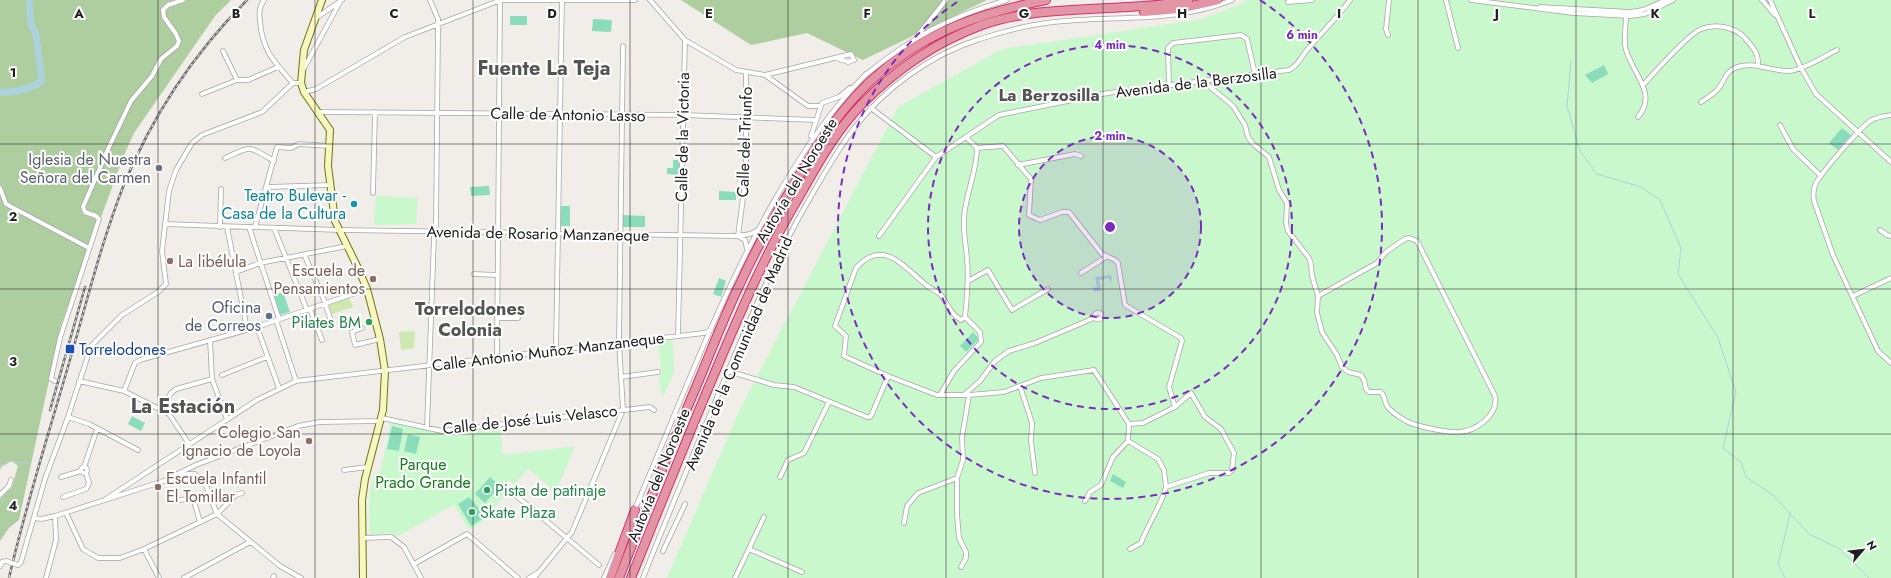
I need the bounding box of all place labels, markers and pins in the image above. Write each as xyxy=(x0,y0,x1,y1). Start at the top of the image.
place label: Iglesia de Nuestra Señora del Carmen xyxy=(20,148,151,189)
marker: Iglesia de Nuestra Señora del Carmen xyxy=(154,163,164,173)
place label: Teatro Bulevar - Casa de la Cultura xyxy=(222,184,347,225)
marker: Teatro Bulevar - Casa de la Cultura xyxy=(349,199,359,209)
centre of rings xyxy=(1103,220,1117,234)
place label: La libélula xyxy=(178,250,246,273)
marker: La libélula xyxy=(165,256,175,266)
place label: Escuela de Pensamientos xyxy=(274,259,365,300)
marker: Escuela de Pensamientos xyxy=(368,274,378,284)
place label: Oficina de Correos xyxy=(185,296,261,337)
marker: Oficina de Correos xyxy=(264,311,274,321)
place label: Pilates BM xyxy=(291,311,361,334)
marker: Pilates BM xyxy=(364,317,374,327)
place label: Torrelodones xyxy=(79,338,166,361)
marker: Torrelodones xyxy=(64,343,76,355)
place label: Colegio San Ignacio de Loyola xyxy=(182,421,301,462)
marker: Colegio San Ignacio de Loyola xyxy=(304,436,314,446)
place label: Escuela Infantil El Tomillar xyxy=(166,467,266,508)
place label: Pista de patinaje xyxy=(495,479,606,502)
marker: Escuela Infantil El Tomillar xyxy=(153,482,163,492)
marker: Pista de patinaje xyxy=(482,485,492,495)
place label: Skate Plaza xyxy=(480,501,556,524)
marker: Skate Plaza xyxy=(467,507,477,517)

